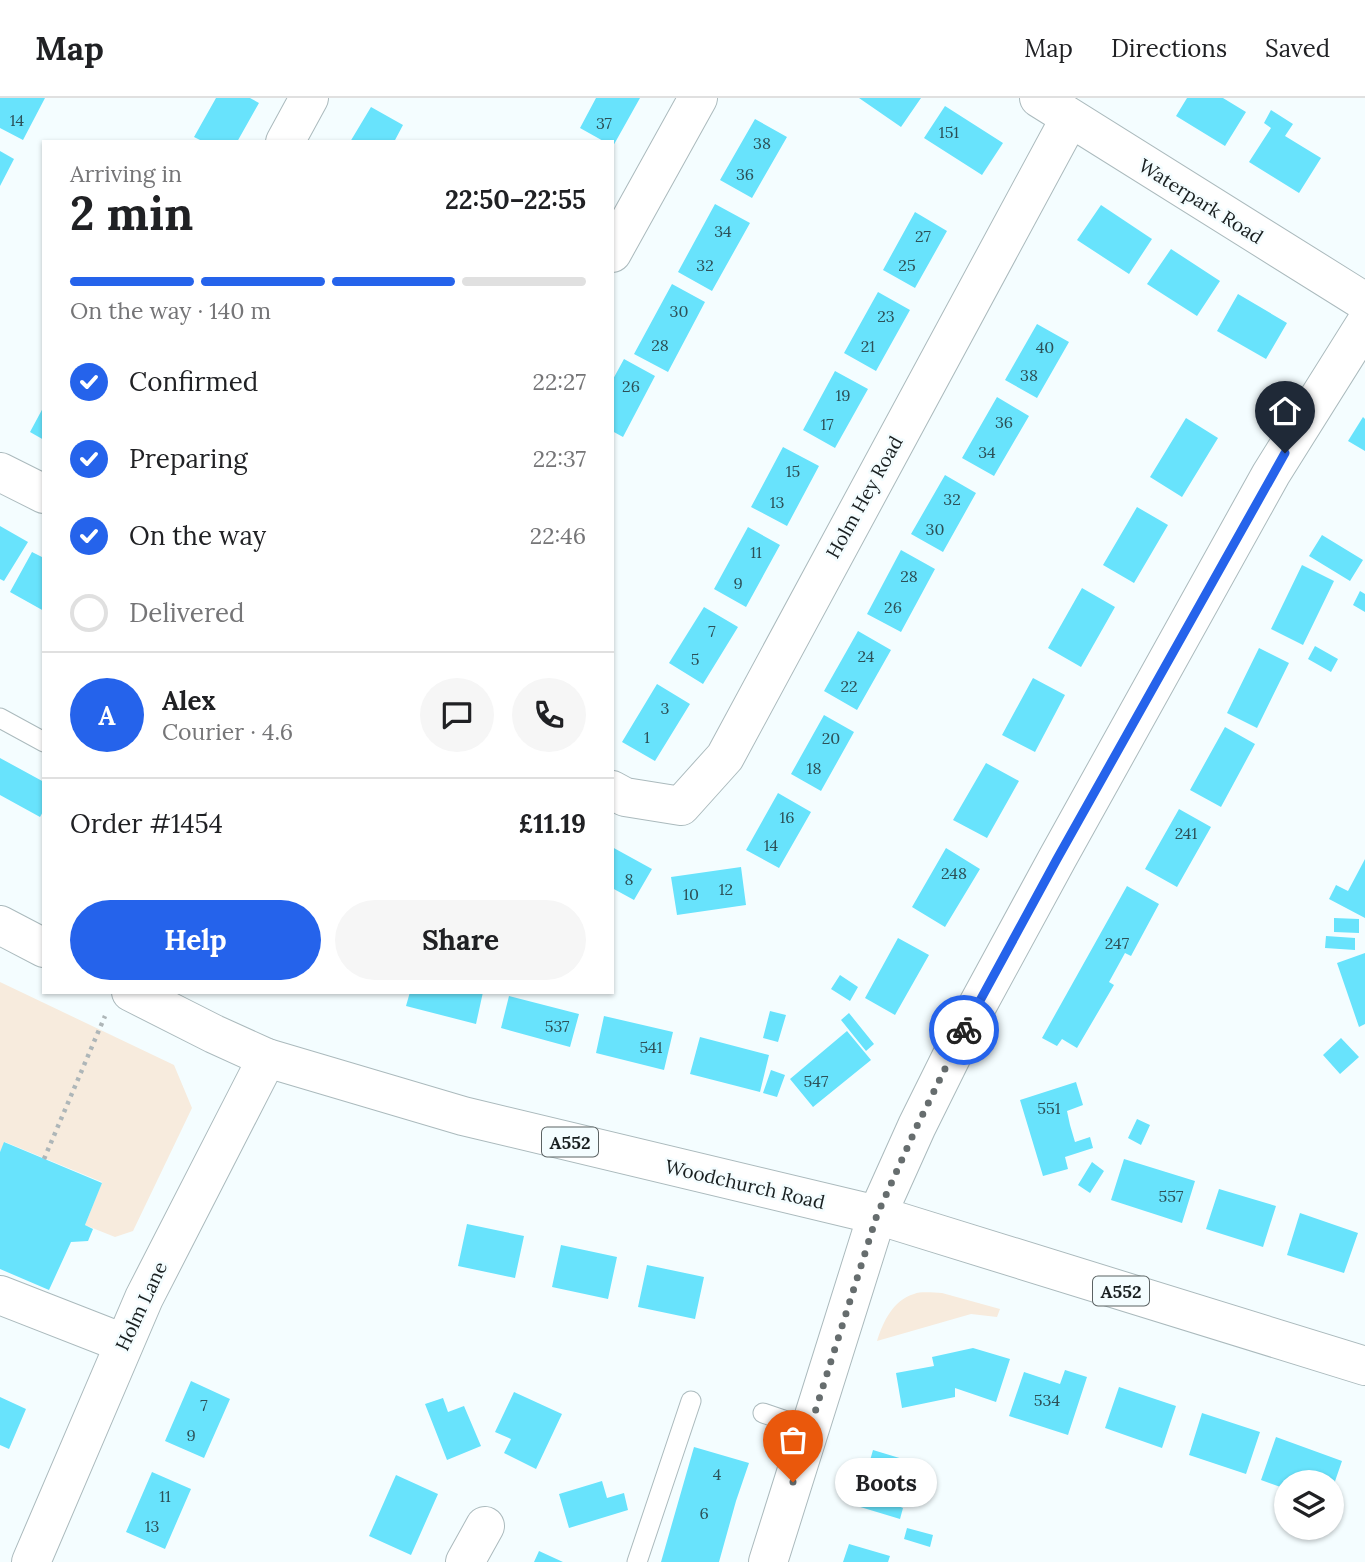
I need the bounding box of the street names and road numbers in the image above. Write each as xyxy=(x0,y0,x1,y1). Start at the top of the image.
street label: Waterpark Road xyxy=(1134,153,1268,249)
street label: Holm Hey Road xyxy=(820,432,908,562)
road number: A552 xyxy=(542,1128,598,1156)
street label: Woodchurch Road xyxy=(663,1154,827,1214)
street label: Holm Lane xyxy=(110,1258,172,1354)
road number: A552 xyxy=(1093,1276,1149,1306)

